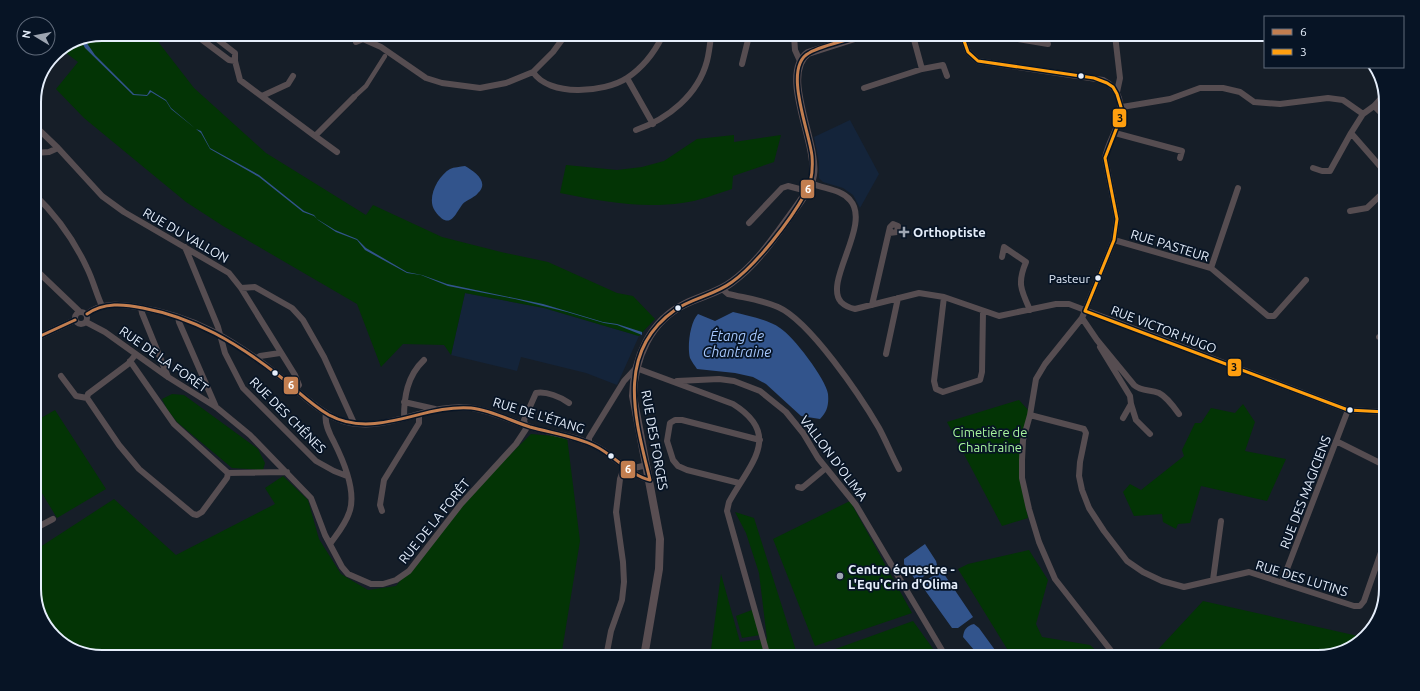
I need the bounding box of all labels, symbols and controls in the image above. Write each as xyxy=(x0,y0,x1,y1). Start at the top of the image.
north arrow xyxy=(16,16,56,56)
legend xyxy=(1264,16,1404,68)
text: 6 xyxy=(1300,25,1307,38)
text: N xyxy=(20,29,33,39)
text: 3 xyxy=(1300,45,1307,58)
unlabelled marker xyxy=(1076,71,1086,81)
line badge: 3 xyxy=(1112,108,1127,128)
text: 3 xyxy=(1117,112,1123,124)
line badge: 6 xyxy=(800,179,815,199)
text: 6 xyxy=(805,183,811,195)
street label: RUE DU VALLON xyxy=(141,205,231,265)
place label: Orthoptiste xyxy=(913,225,986,239)
marker: Orthoptiste xyxy=(898,226,910,238)
street label: RUE PASTEUR xyxy=(1129,226,1211,264)
place label: Pasteur xyxy=(1049,272,1090,285)
marker: Pasteur xyxy=(1093,273,1103,283)
street label: RUE VICTOR HUGO xyxy=(1109,302,1219,356)
unlabelled marker xyxy=(673,303,683,313)
street label: RUE DE LA FORÊT xyxy=(117,323,211,395)
water label: Étang de Chantraine xyxy=(703,327,771,360)
line badge: 3 xyxy=(1227,358,1242,377)
text: 3 xyxy=(1231,361,1237,373)
unlabelled marker xyxy=(270,368,280,378)
street label: RUE DES CHÊNES xyxy=(247,374,329,456)
line badge: 6 xyxy=(283,376,299,395)
text: 6 xyxy=(288,379,294,391)
street label: RUE DES FORGES xyxy=(639,389,671,491)
street label: RUE DE L'ÉTANG xyxy=(491,393,587,436)
unlabelled marker xyxy=(1345,405,1355,415)
street label: VALLON D'OLIMA xyxy=(797,413,871,504)
park label: Cimetière de Chantraine xyxy=(953,425,1027,454)
street label: RUE DES MAGICIENS xyxy=(1277,433,1333,550)
unlabelled marker xyxy=(606,451,616,461)
line badge: 6 xyxy=(620,460,636,479)
text: 6 xyxy=(625,463,631,475)
street label: RUE DE LA FORÊT xyxy=(396,476,472,566)
street label: RUE DES LUTINS xyxy=(1254,557,1350,599)
place label: Centre équestre - L'Equ'Crin d'Olima xyxy=(848,562,958,591)
marker: Centre équestre - L'Equ'Crin d'Olima xyxy=(835,571,845,581)

